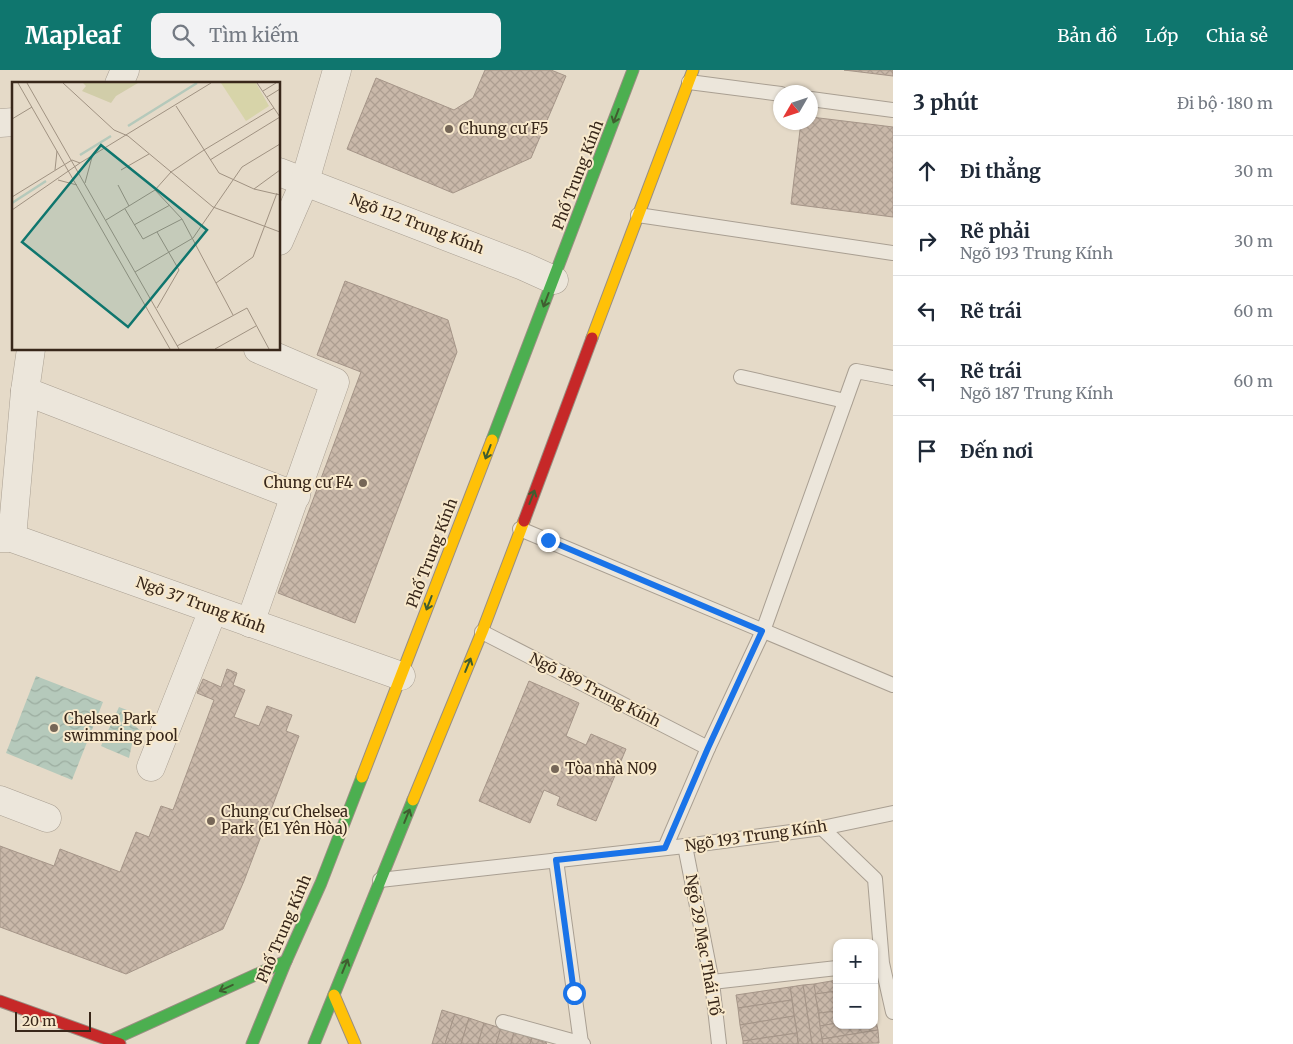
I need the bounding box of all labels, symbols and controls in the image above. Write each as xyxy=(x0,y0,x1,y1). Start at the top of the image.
search box xyxy=(151,13,501,58)
text: Mapleaf xyxy=(25,20,121,51)
icon: search xyxy=(169,21,197,49)
text: Tìm kiếm xyxy=(209,23,299,47)
text: Bản đồ xyxy=(1057,24,1117,47)
text: Lớp xyxy=(1145,24,1178,47)
text: Chia sẻ xyxy=(1206,24,1268,47)
inset map xyxy=(12,82,280,350)
north arrow xyxy=(773,85,818,130)
text: 3 phút xyxy=(913,89,978,116)
text: Đi bộ · 180 m xyxy=(1177,93,1273,113)
one-way arrow xyxy=(611,107,620,123)
street label: Phố Trung Kính xyxy=(547,117,607,232)
place label: Chung cư F5 xyxy=(459,119,548,138)
marker: Chung cư F5 xyxy=(443,123,455,135)
icon: ahead xyxy=(913,157,941,185)
text: Đi thẳng xyxy=(960,159,1041,183)
text: 30 m xyxy=(1234,161,1273,181)
street label: Ngõ 112 Trung Kính xyxy=(347,189,487,258)
text: Rẽ phải xyxy=(960,219,1030,243)
icon: right xyxy=(913,227,941,255)
text: 30 m xyxy=(1234,231,1273,251)
text: Ngõ 193 Trung Kính xyxy=(960,243,1113,263)
one-way arrow xyxy=(541,292,550,308)
icon: left xyxy=(913,297,941,325)
text: Rẽ trái xyxy=(960,299,1022,323)
text: 60 m xyxy=(1233,301,1273,321)
text: Rẽ trái xyxy=(960,359,1022,383)
icon: left xyxy=(913,367,941,395)
text: 60 m xyxy=(1233,371,1273,391)
text: Ngõ 187 Trung Kính xyxy=(960,383,1113,403)
icon: arrive xyxy=(913,437,941,465)
text: Đến nơi xyxy=(960,439,1033,463)
one-way arrow xyxy=(482,444,492,459)
place label: Chung cư F4 xyxy=(264,473,353,492)
marker: Chung cư F4 xyxy=(357,477,369,489)
one-way arrow xyxy=(527,490,537,505)
street label: Phố Trung Kính xyxy=(401,495,461,610)
route end xyxy=(537,529,560,552)
street label: Ngõ 37 Trung Kính xyxy=(134,572,269,637)
one-way arrow xyxy=(424,595,433,611)
street label: Ngõ 189 Trung Kính xyxy=(527,648,664,731)
one-way arrow xyxy=(464,658,473,674)
place label: Chelsea Park swimming pool xyxy=(64,709,178,745)
marker: Chelsea Park swimming pool xyxy=(48,722,60,734)
place label: Tòa nhà N09 xyxy=(565,759,657,778)
marker: Tòa nhà N09 xyxy=(549,763,561,775)
place label: Chung cư Chelsea Park (E1 Yên Hòa) xyxy=(221,802,348,838)
one-way arrow xyxy=(402,809,412,824)
marker: Chung cư Chelsea Park (E1 Yên Hòa) xyxy=(205,815,217,827)
street label: Ngõ 193 Trung Kính xyxy=(684,816,828,855)
street label: Phố Trung Kính xyxy=(251,871,315,986)
street label: Ngõ 29 Mạc Thái Tổ xyxy=(682,872,726,1017)
map controls xyxy=(833,939,878,1029)
button: + xyxy=(833,939,878,984)
one-way arrow xyxy=(341,959,350,974)
route start xyxy=(563,982,586,1005)
one-way arrow xyxy=(219,984,234,993)
button: − xyxy=(833,984,878,1029)
scale bar xyxy=(15,1009,91,1032)
text: 20 m xyxy=(22,1012,56,1030)

